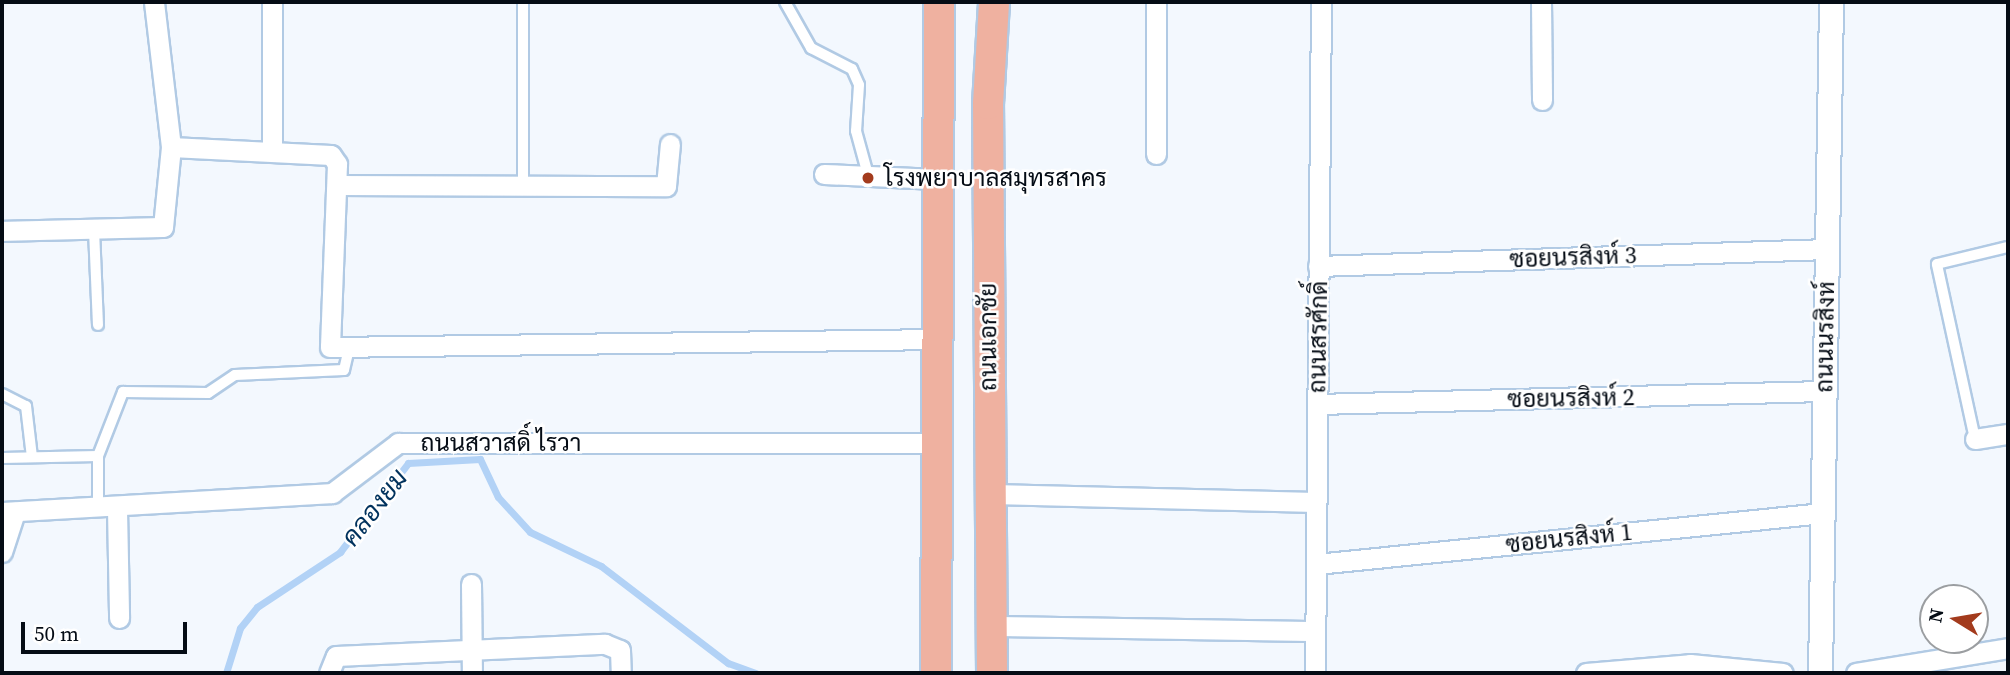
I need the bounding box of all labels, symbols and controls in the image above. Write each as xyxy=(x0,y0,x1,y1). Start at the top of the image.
place label: โรงพยาบาลสมุทรสาคร xyxy=(884,164,1107,192)
marker: โรงพยาบาลสมุทรสาคร xyxy=(858,168,878,188)
street label: ซอยนรสิงห์ 3 xyxy=(1509,240,1637,274)
street label: ถนนสรศักดิ์ xyxy=(1303,280,1333,394)
street label: ถนนนรสิงห์ xyxy=(1810,281,1840,393)
street label: ถนนเอกชัย xyxy=(974,283,1002,391)
street label: ซอยนรสิงห์ 2 xyxy=(1507,382,1635,414)
street label: ถนนสวาสดิ์ ไรวา xyxy=(421,429,581,457)
water label: คลองยม xyxy=(335,463,415,553)
street label: ซอยนรสิงห์ 1 xyxy=(1504,517,1634,559)
north arrow xyxy=(1919,584,1989,654)
text: N xyxy=(1921,606,1949,625)
scale bar xyxy=(24,608,191,652)
text: 50 m xyxy=(34,619,79,648)

